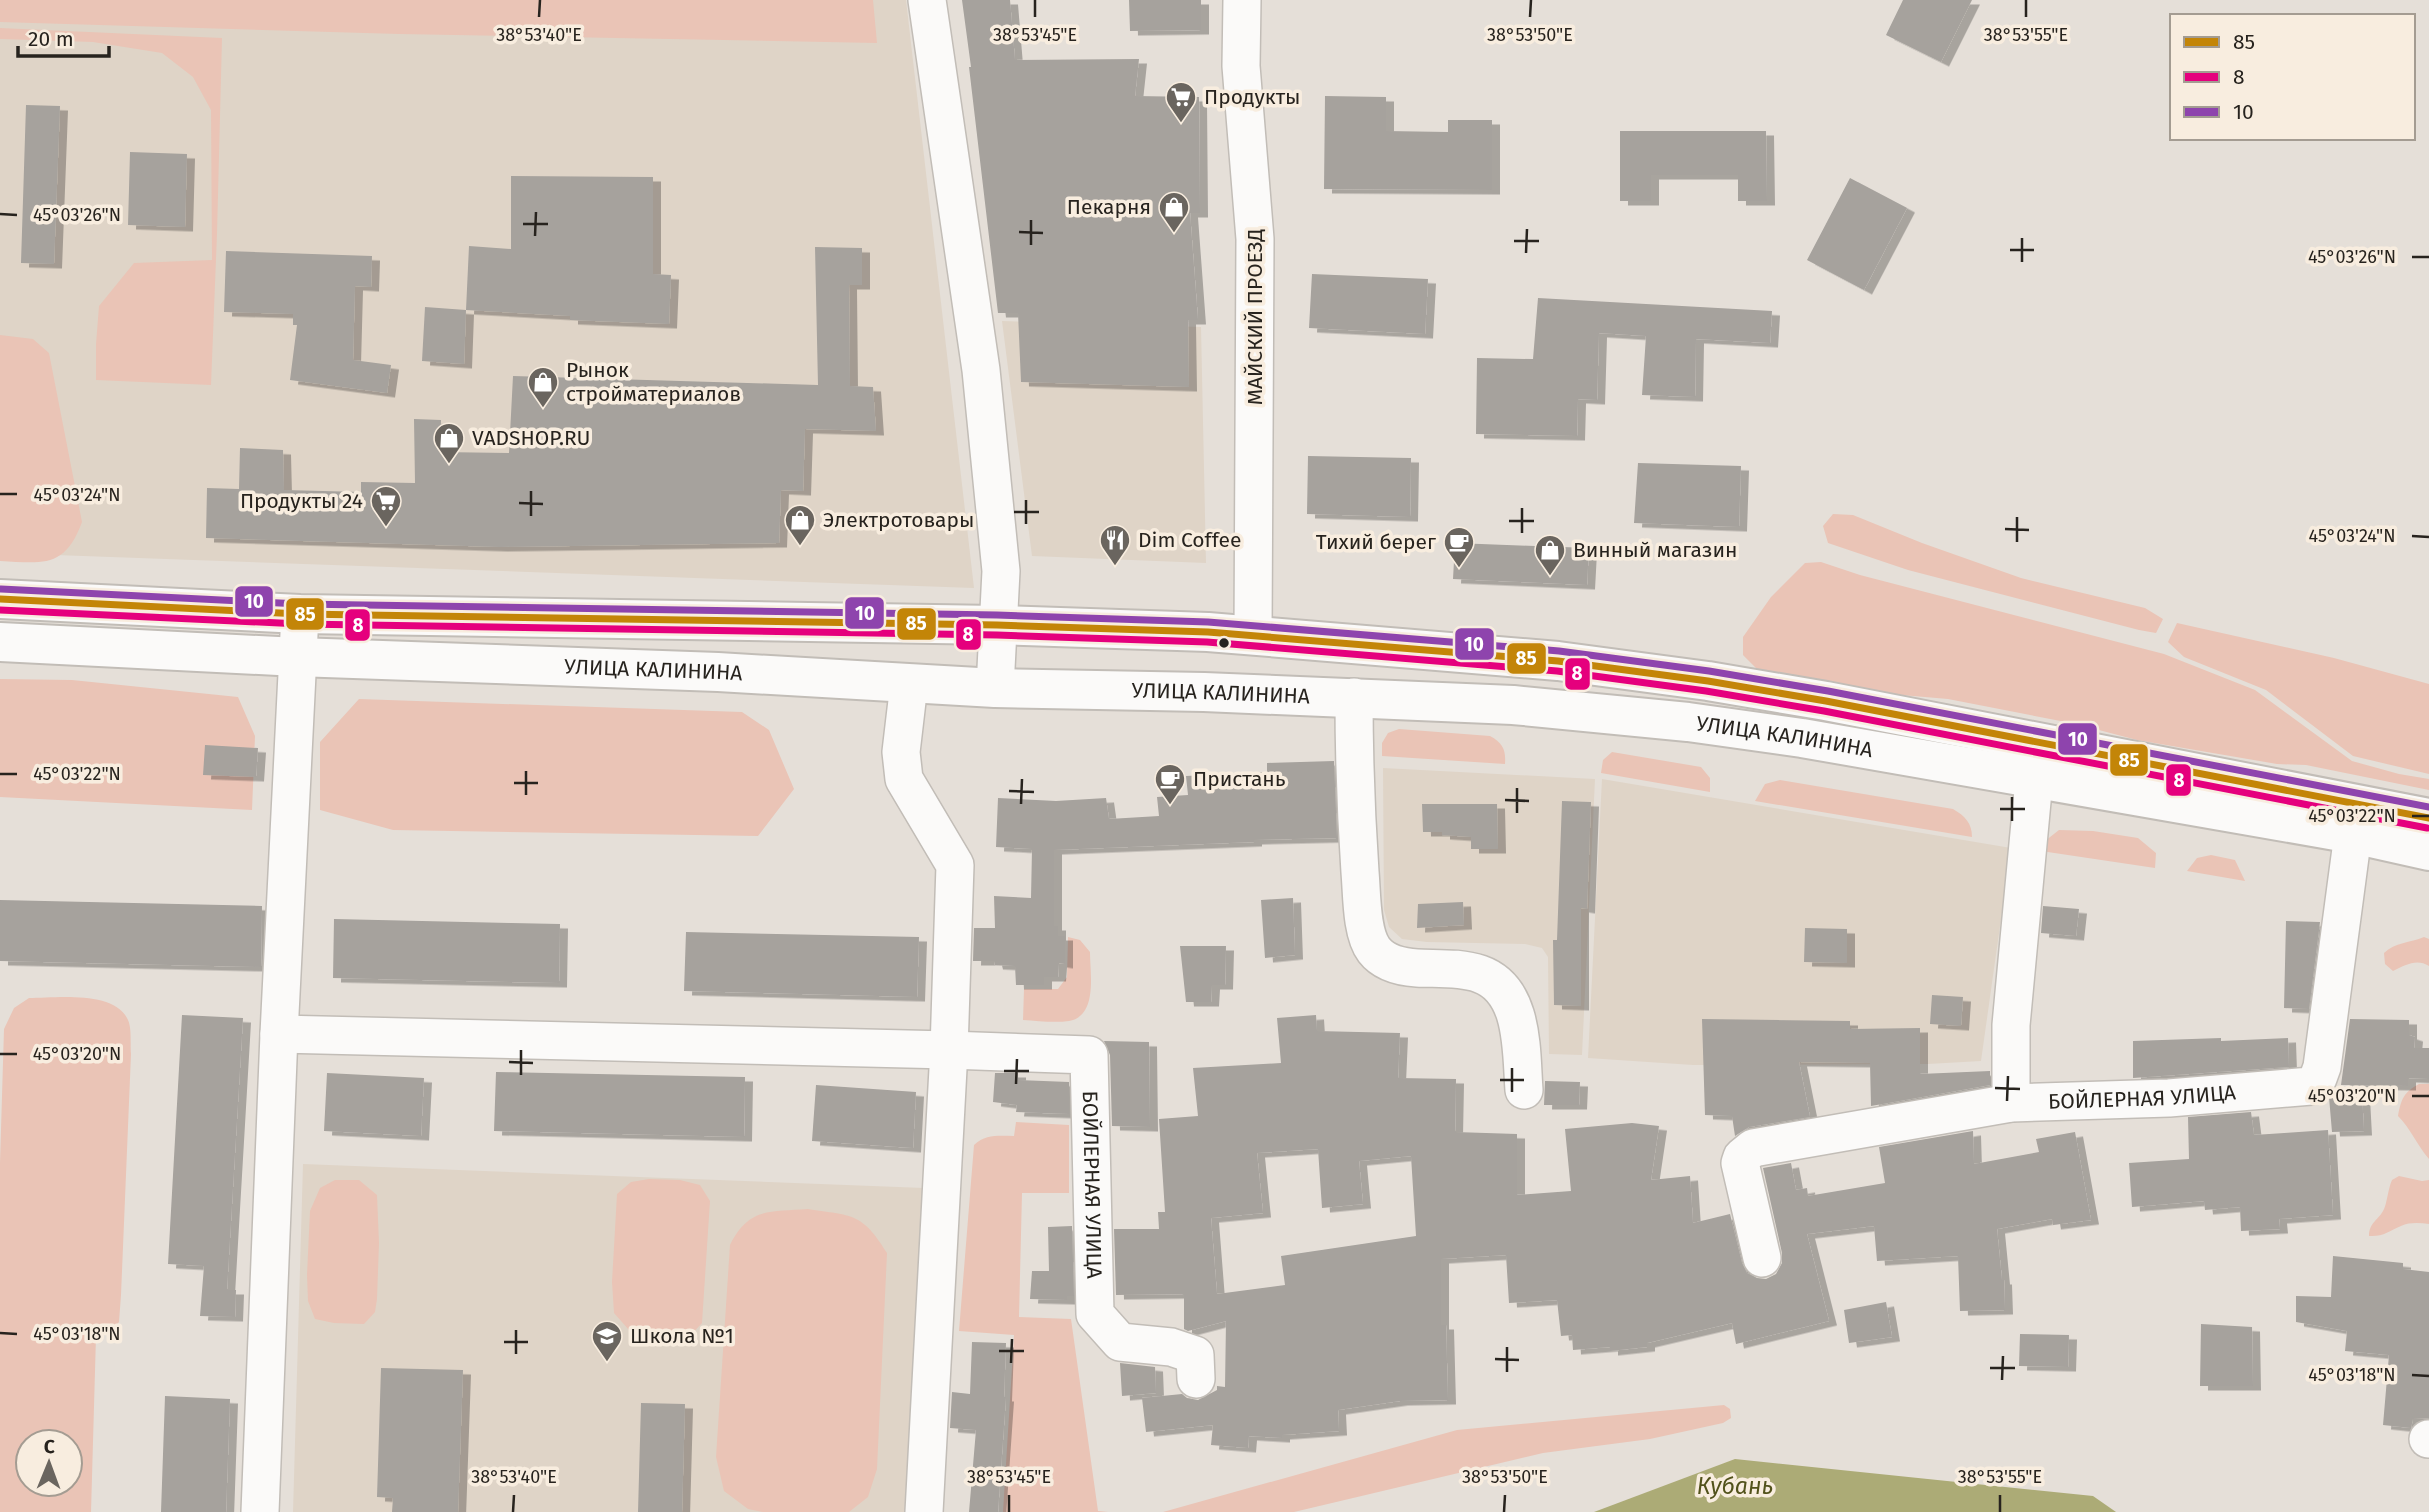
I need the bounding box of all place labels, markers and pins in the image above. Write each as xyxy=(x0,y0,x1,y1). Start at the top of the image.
supermarket icon: Продукты xyxy=(1164,80,1198,124)
place label: Продукты xyxy=(1204,84,1301,110)
shop icon: Пекарня xyxy=(1157,190,1191,234)
place label: Пекарня xyxy=(1067,194,1151,220)
place label: Рынок стройматериалов xyxy=(566,357,741,407)
shop icon: Рынок стройматериалов xyxy=(526,365,560,409)
shop icon: VADSHOP.RU xyxy=(432,421,466,465)
place label: VADSHOP.RU xyxy=(472,425,590,451)
supermarket icon: Продукты 24 xyxy=(369,484,403,528)
place label: Продукты 24 xyxy=(240,488,363,514)
shop icon: Электротовары xyxy=(783,503,817,547)
place label: Электротовары xyxy=(823,507,974,533)
restaurant icon: Dim Coffee xyxy=(1098,523,1132,567)
cafe icon: Тихий берег xyxy=(1442,525,1476,569)
place label: Dim Coffee xyxy=(1138,527,1241,553)
place label: Тихий берег xyxy=(1316,529,1436,555)
shop icon: Винный магазин xyxy=(1533,533,1567,577)
place label: Винный магазин xyxy=(1573,537,1738,563)
unlabelled marker xyxy=(1217,636,1231,650)
cafe icon: Пристань xyxy=(1153,762,1187,806)
place label: Пристань xyxy=(1193,766,1286,792)
school or university icon: Школа №1 xyxy=(590,1319,624,1363)
place label: Школа №1 xyxy=(630,1323,734,1349)

